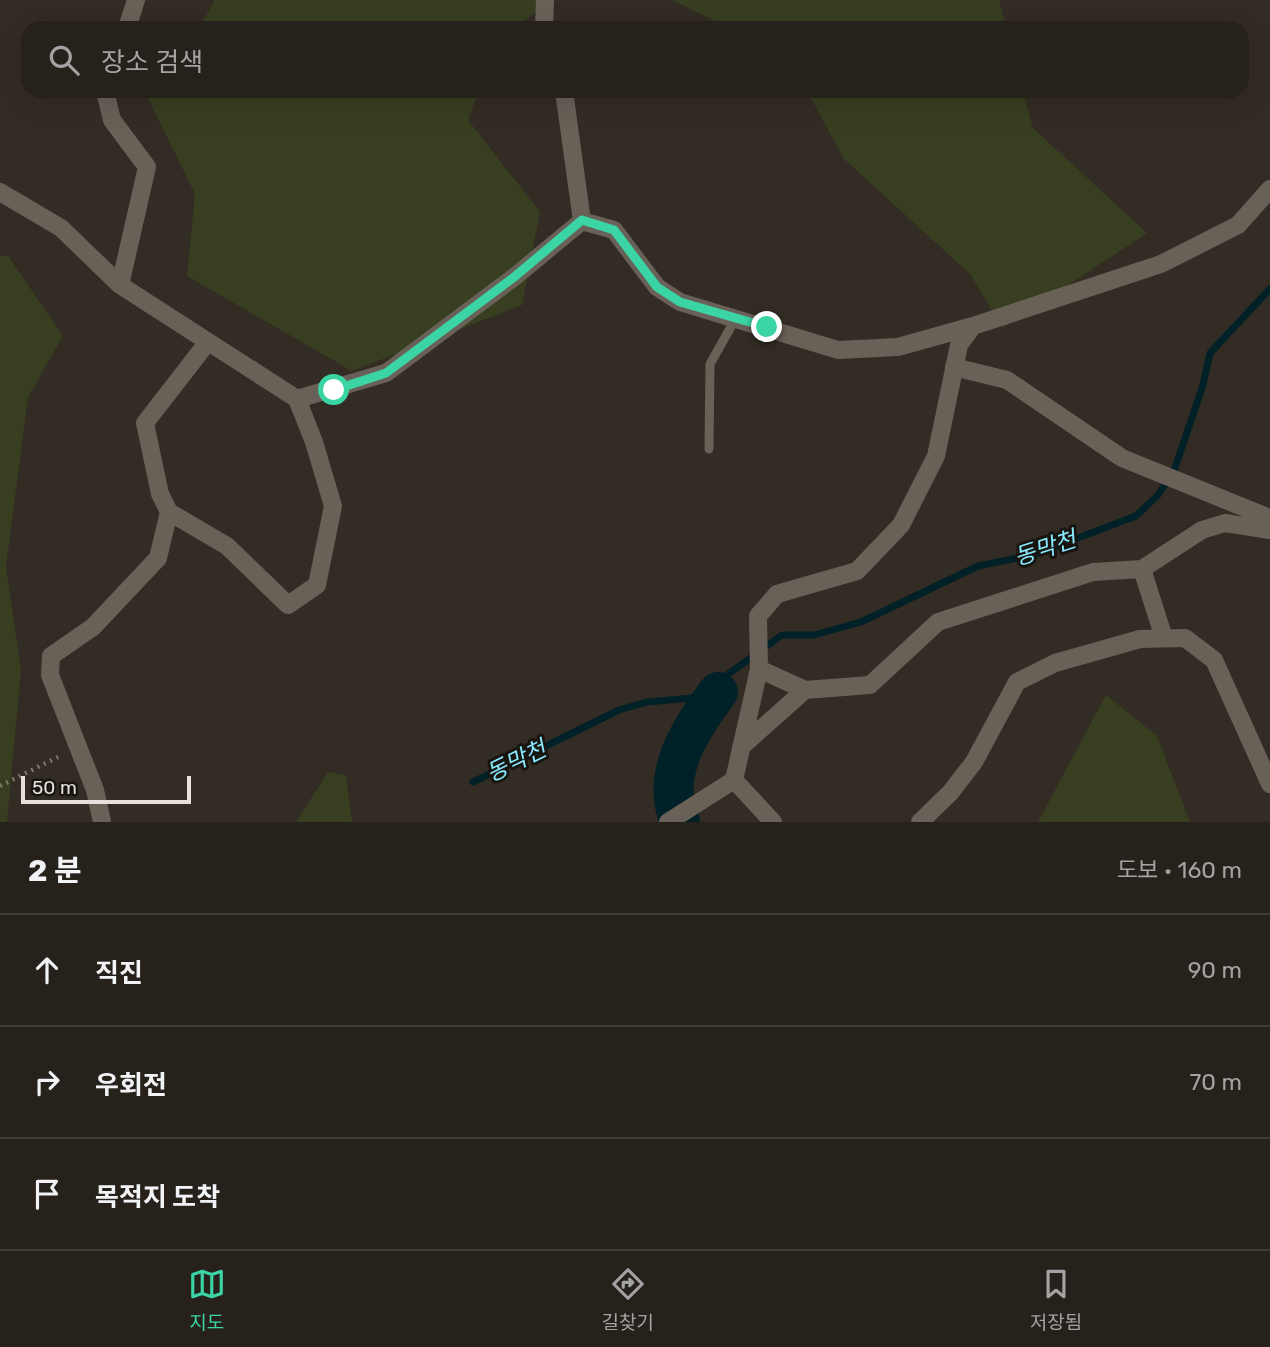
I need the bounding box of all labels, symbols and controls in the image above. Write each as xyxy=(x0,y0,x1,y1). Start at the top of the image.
search box xyxy=(21,21,1249,98)
icon: search xyxy=(45,41,83,79)
text: 장소 검색 xyxy=(101,47,203,78)
route end xyxy=(751,311,782,342)
route start xyxy=(318,374,349,405)
water label: 동막천 xyxy=(1010,524,1082,571)
water label: 동막천 xyxy=(481,733,553,787)
scale bar xyxy=(21,773,191,805)
text: 50 m xyxy=(32,776,77,799)
text: 2 분 xyxy=(28,853,82,889)
text: 도보 · 160 m xyxy=(1116,856,1242,884)
icon: ahead xyxy=(28,951,66,989)
text: 90 m xyxy=(1188,956,1242,984)
text: 직진 xyxy=(95,958,143,989)
icon: right xyxy=(28,1063,66,1101)
text: 70 m xyxy=(1190,1068,1242,1096)
text: 우회전 xyxy=(95,1070,167,1101)
icon: arrive xyxy=(28,1175,66,1213)
text: 목적지 도착 xyxy=(95,1182,220,1213)
tab: 지도 xyxy=(188,1265,226,1334)
tab: 길찾기 xyxy=(602,1265,654,1334)
tab: 저장됨 xyxy=(1030,1265,1082,1334)

